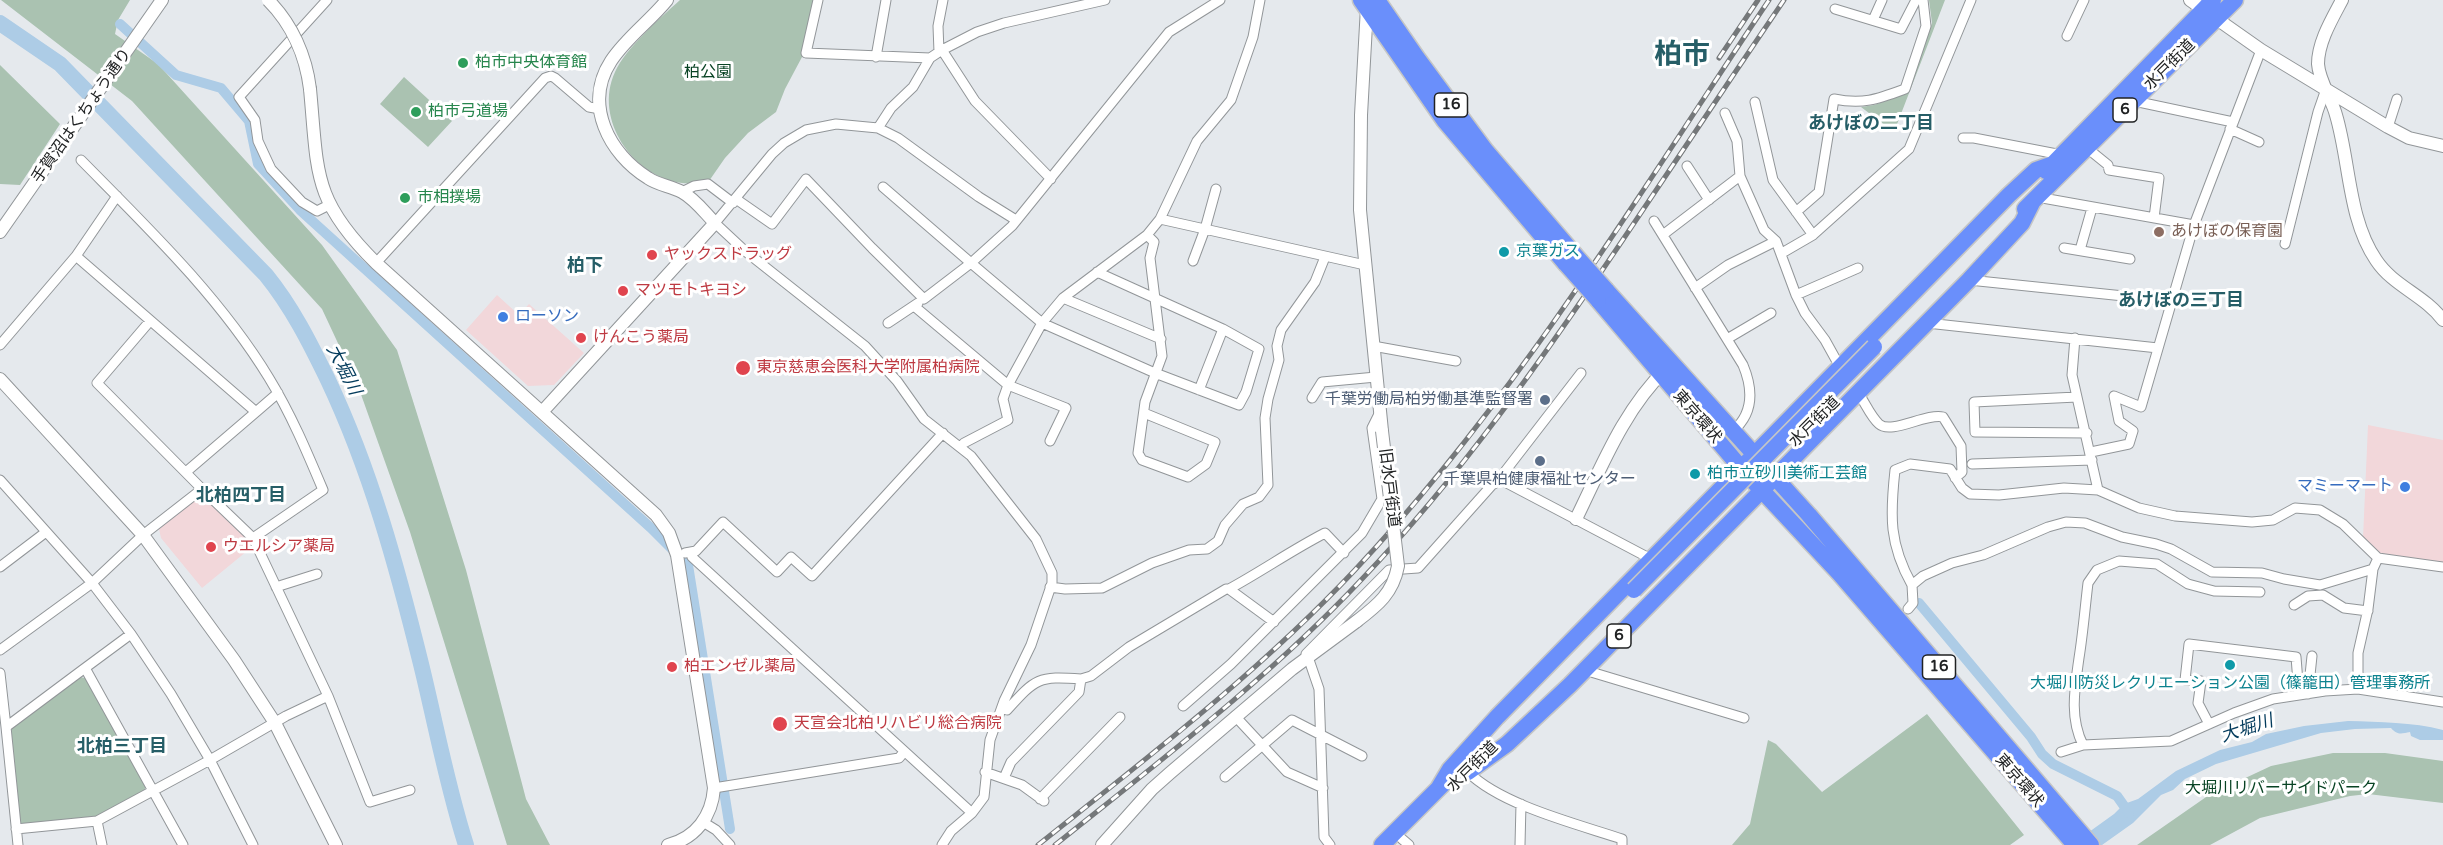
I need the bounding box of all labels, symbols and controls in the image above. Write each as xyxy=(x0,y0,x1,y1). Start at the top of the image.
street label: 水戸街道 xyxy=(2141,36,2199,94)
district label: 柏市 xyxy=(1654,39,1710,73)
street label: 手賀沼はくちょう通り xyxy=(28,45,136,187)
place label: 柏市中央体育館 xyxy=(475,53,587,73)
marker: 柏市中央体育館 xyxy=(456,56,470,70)
park label: 柏公園 xyxy=(684,63,732,83)
road number: 16 xyxy=(1434,93,1468,117)
road number: 6 xyxy=(2113,98,2137,122)
place label: 柏市弓道場 xyxy=(428,102,508,122)
marker: 柏市弓道場 xyxy=(409,105,423,119)
district label: あけぼの二丁目 xyxy=(1808,113,1934,135)
place label: 市相撲場 xyxy=(417,188,481,208)
marker: 市相撲場 xyxy=(398,191,412,205)
place label: あけぼの保育園 xyxy=(2171,222,2283,242)
marker: あけぼの保育園 xyxy=(2152,225,2166,239)
place label: 京葉ガス xyxy=(1516,242,1580,262)
place label: ヤックスドラッグ xyxy=(664,245,792,265)
marker: 京葉ガス xyxy=(1497,245,1511,259)
marker: ヤックスドラッグ xyxy=(645,248,659,262)
district label: 柏下 xyxy=(567,255,603,277)
place label: マツモトキヨシ xyxy=(635,281,747,301)
marker: マツモトキヨシ xyxy=(616,284,630,298)
district label: あけぼの三丁目 xyxy=(2118,290,2244,312)
place label: ローソン xyxy=(515,307,579,327)
marker: ローソン xyxy=(496,310,510,324)
place label: けんこう薬局 xyxy=(593,328,689,348)
marker: けんこう薬局 xyxy=(574,331,588,345)
water label: 大堀川 xyxy=(321,341,365,399)
place label: 東京慈恵会医科大学附属柏病院 xyxy=(756,358,980,378)
marker: 東京慈恵会医科大学附属柏病院 xyxy=(734,359,752,377)
street label: 東京環状 xyxy=(1669,387,1725,447)
place label: 千葉労働局柏労働基準監督署 xyxy=(1325,390,1533,410)
marker: 千葉労働局柏労働基準監督署 xyxy=(1538,393,1552,407)
street label: 水戸街道 xyxy=(1786,393,1844,451)
street label: 旧水戸街道 xyxy=(1375,447,1403,529)
marker: 千葉県柏健康福祉センター xyxy=(1533,454,1547,468)
place label: 柏市立砂川美術工芸館 xyxy=(1707,464,1867,484)
marker: 柏市立砂川美術工芸館 xyxy=(1688,467,1702,481)
place label: 千葉県柏健康福祉センター xyxy=(1444,470,1636,490)
place label: マミーマート xyxy=(2297,477,2393,497)
marker: マミーマート xyxy=(2398,480,2412,494)
district label: 北柏四丁目 xyxy=(196,485,286,507)
place label: ウエルシア薬局 xyxy=(223,537,335,557)
marker: ウエルシア薬局 xyxy=(204,540,218,554)
road number: 6 xyxy=(1607,624,1631,648)
road number: 16 xyxy=(1922,655,1956,679)
place label: 柏エンゼル薬局 xyxy=(684,657,796,677)
marker: 大堀川防災レクリエーション公園（篠籠田）管理事務所 xyxy=(2223,658,2237,672)
marker: 柏エンゼル薬局 xyxy=(665,660,679,674)
place label: 大堀川防災レクリエーション公園（篠籠田）管理事務所 xyxy=(2030,674,2430,694)
water label: 大堀川 xyxy=(2218,710,2276,748)
place label: 天宣会北柏リハビリ総合病院 xyxy=(794,714,1002,734)
marker: 天宣会北柏リハビリ総合病院 xyxy=(771,715,789,733)
district label: 北柏三丁目 xyxy=(77,736,167,758)
street label: 水戸街道 xyxy=(1444,738,1502,796)
street label: 東京環状 xyxy=(1991,751,2047,811)
park label: 大堀川リバーサイドパーク xyxy=(2185,779,2377,799)

